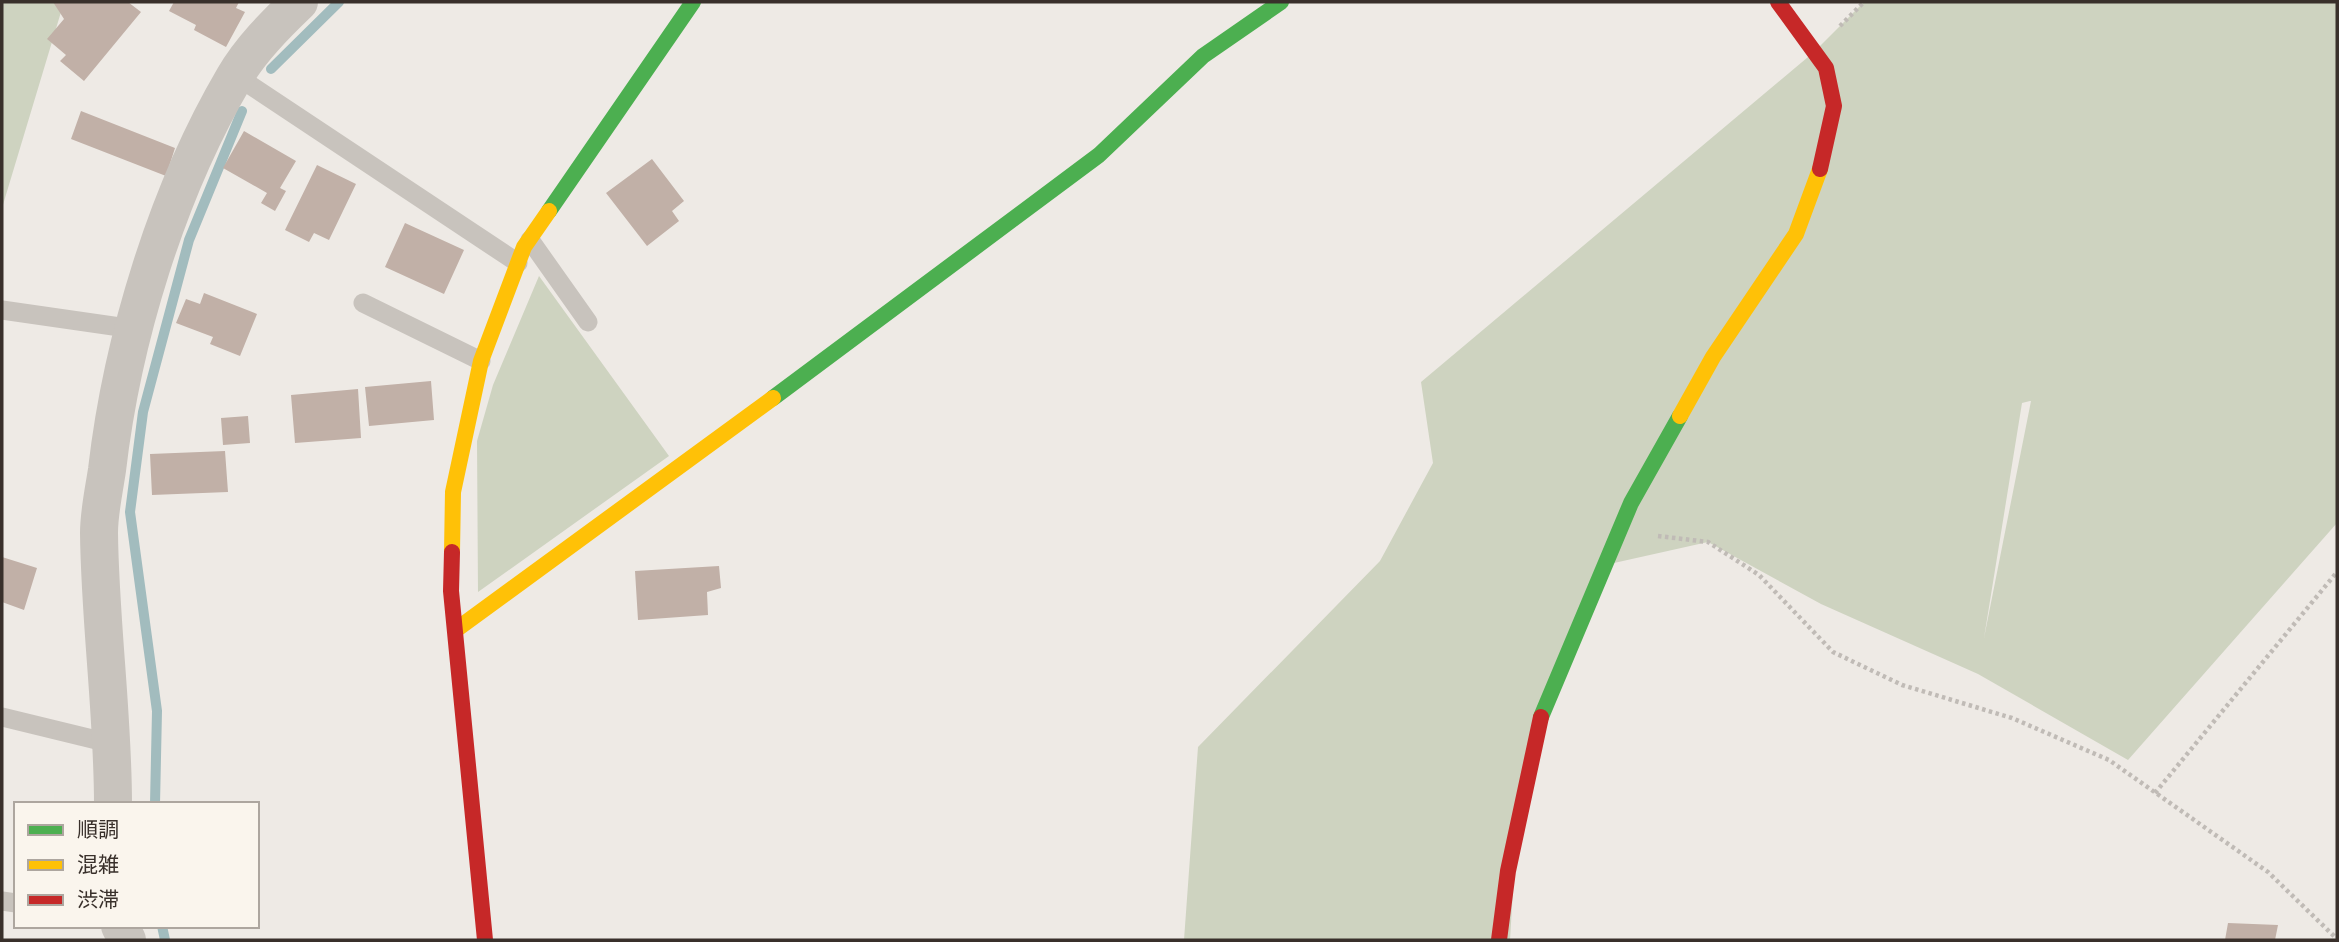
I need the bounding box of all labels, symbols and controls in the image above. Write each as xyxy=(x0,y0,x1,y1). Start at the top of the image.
legend xyxy=(14,802,259,928)
text: 順調 xyxy=(77,816,119,844)
text: 混雑 xyxy=(77,851,119,879)
text: 渋滞 xyxy=(77,886,119,914)

